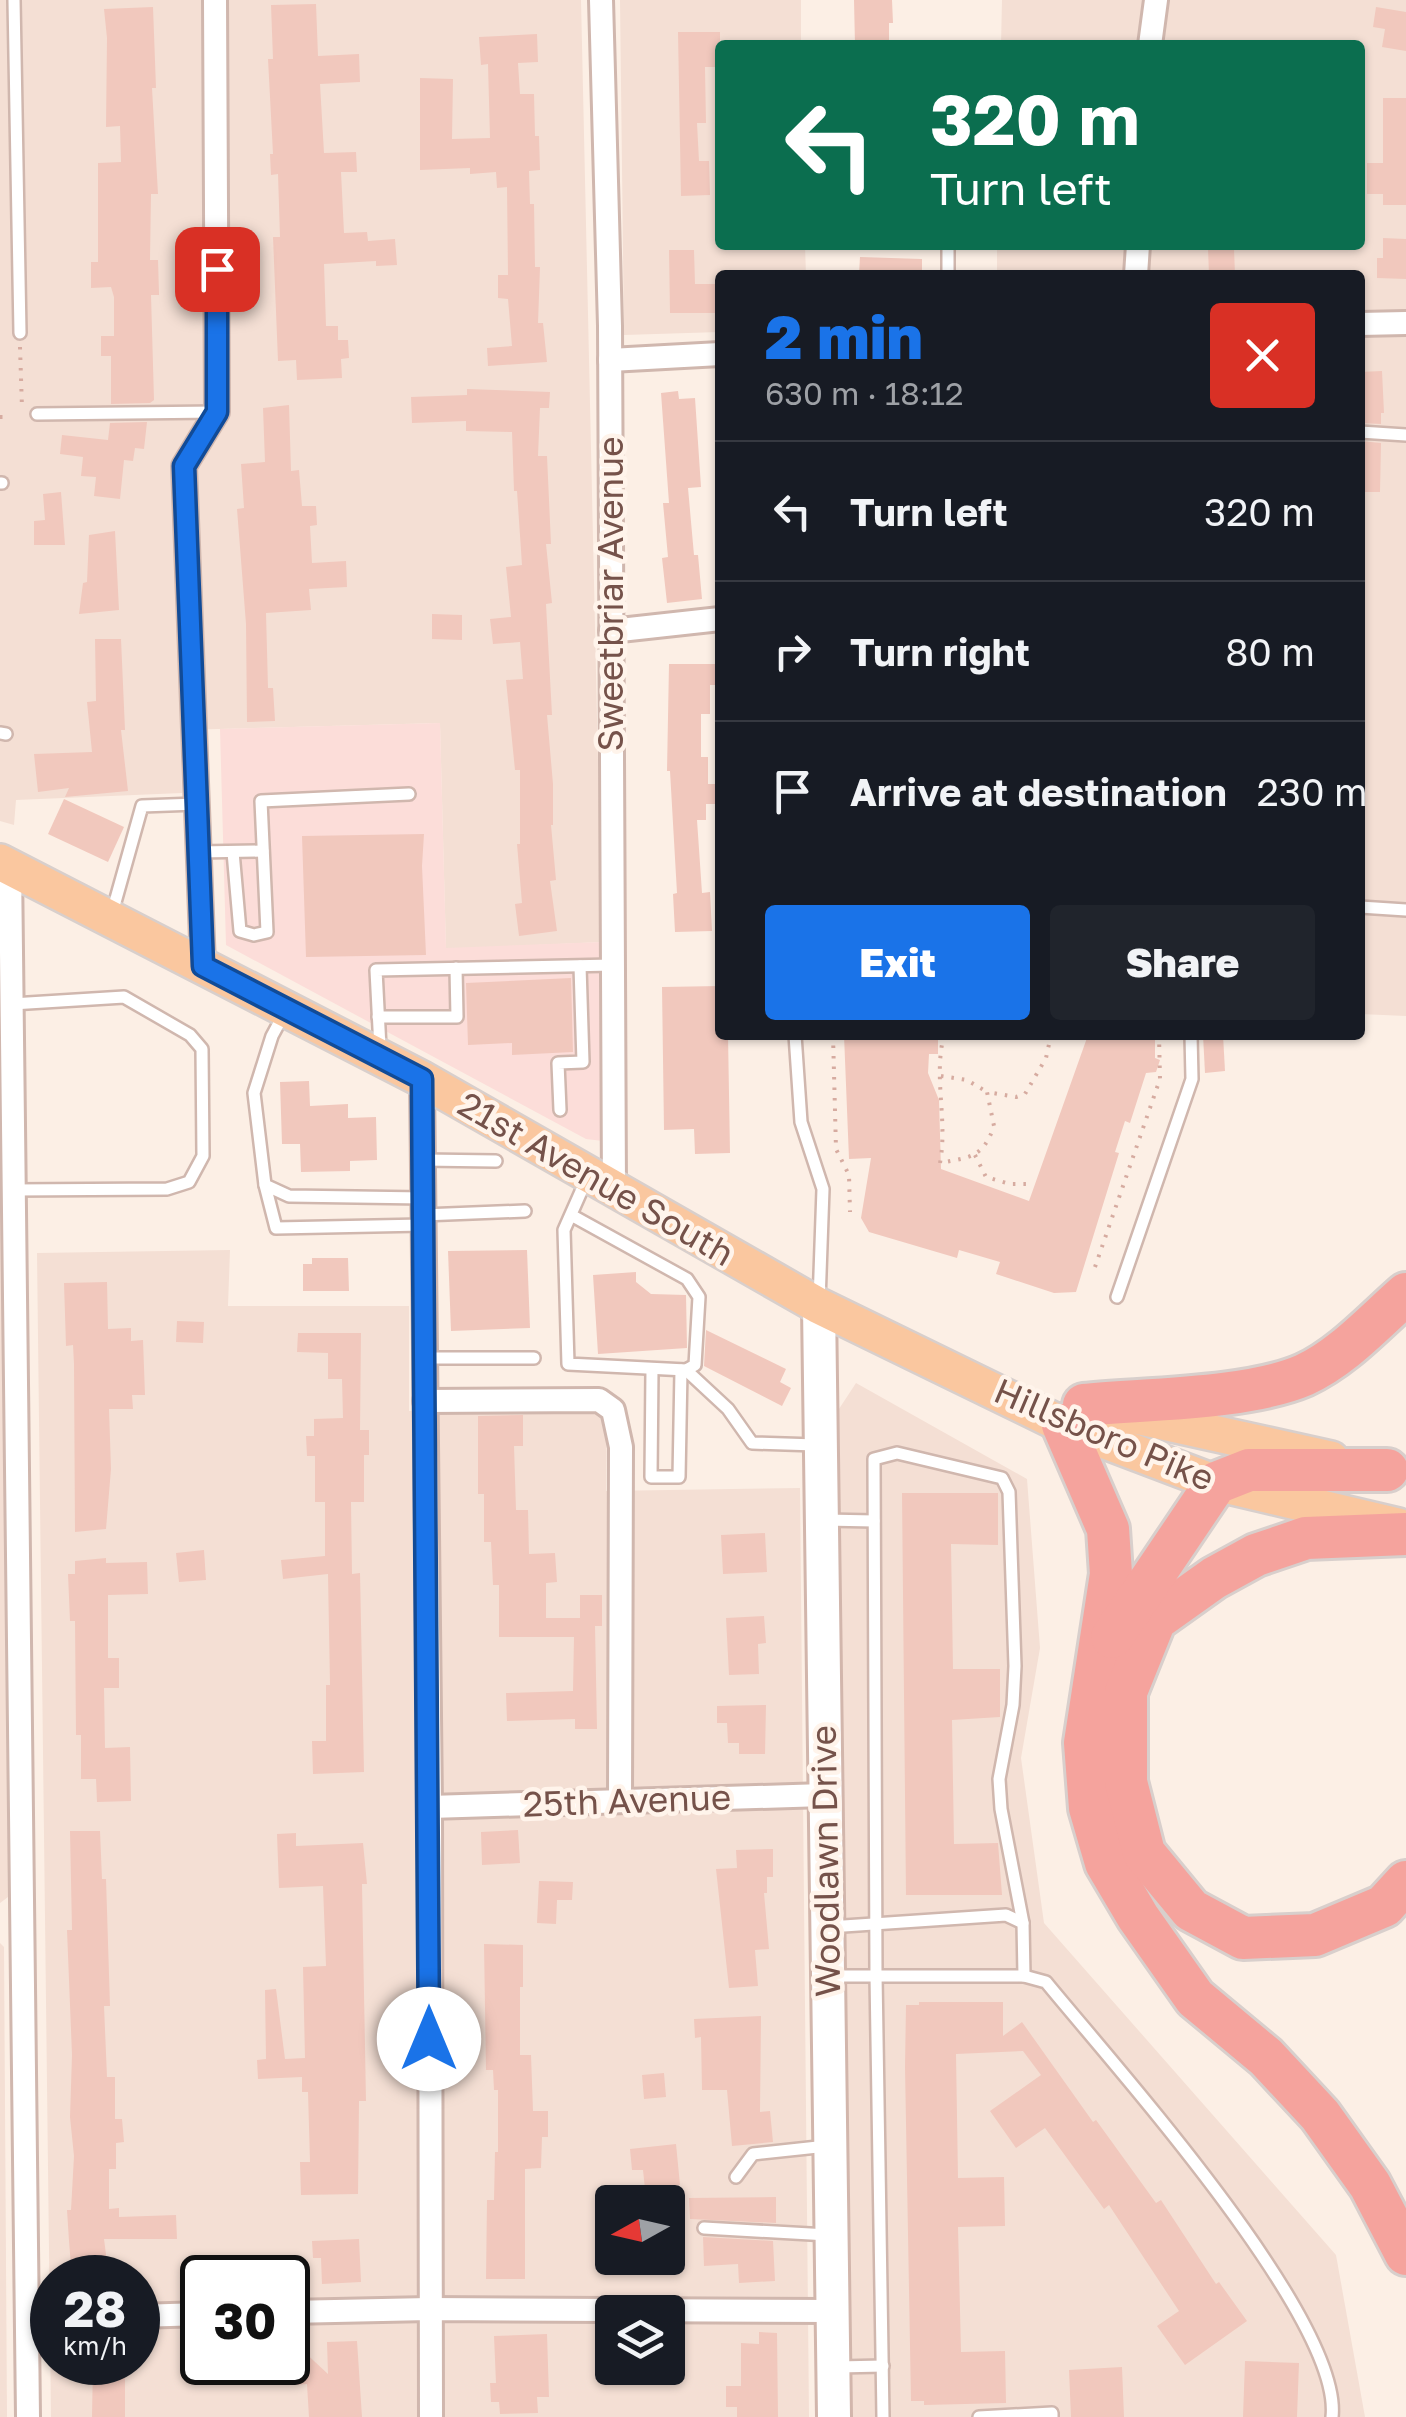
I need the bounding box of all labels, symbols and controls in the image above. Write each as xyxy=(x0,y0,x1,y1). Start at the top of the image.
text: 320 m xyxy=(930,76,1140,160)
icon: left xyxy=(765,80,895,210)
text: Turn left xyxy=(930,161,1112,215)
pin xyxy=(175,227,260,312)
icon: arrive xyxy=(190,242,245,297)
text: 2 min xyxy=(765,300,923,372)
button: close xyxy=(1210,303,1315,408)
text: 630 m · 18:12 xyxy=(765,374,964,412)
street label: Sweetbriar Avenue xyxy=(589,437,631,751)
icon: left xyxy=(765,484,820,539)
text: Turn left xyxy=(850,489,1008,534)
text: 320 m xyxy=(1204,489,1315,534)
icon: right xyxy=(765,624,820,679)
text: Turn right xyxy=(850,629,1030,674)
text: 80 m xyxy=(1225,629,1315,674)
icon: arrive xyxy=(765,764,820,819)
text: Arrive at destination xyxy=(850,769,1227,814)
text: 230 m xyxy=(1257,769,1368,814)
button: Exit xyxy=(765,905,1030,1020)
button: Share xyxy=(1050,905,1315,1020)
street label: 21st Avenue South xyxy=(451,1082,742,1274)
street label: Hillsboro Pike xyxy=(988,1369,1220,1499)
street label: Woodlawn Drive xyxy=(802,1725,848,1997)
street label: 25th Avenue xyxy=(522,1775,732,1825)
position arrow xyxy=(377,1987,481,2091)
north arrow xyxy=(595,2185,685,2275)
map controls xyxy=(595,2185,685,2385)
speed limit sign: 30 xyxy=(180,2255,310,2385)
text: 28 xyxy=(64,2278,126,2338)
button: layers xyxy=(595,2295,685,2385)
text: km/h xyxy=(63,2330,127,2361)

